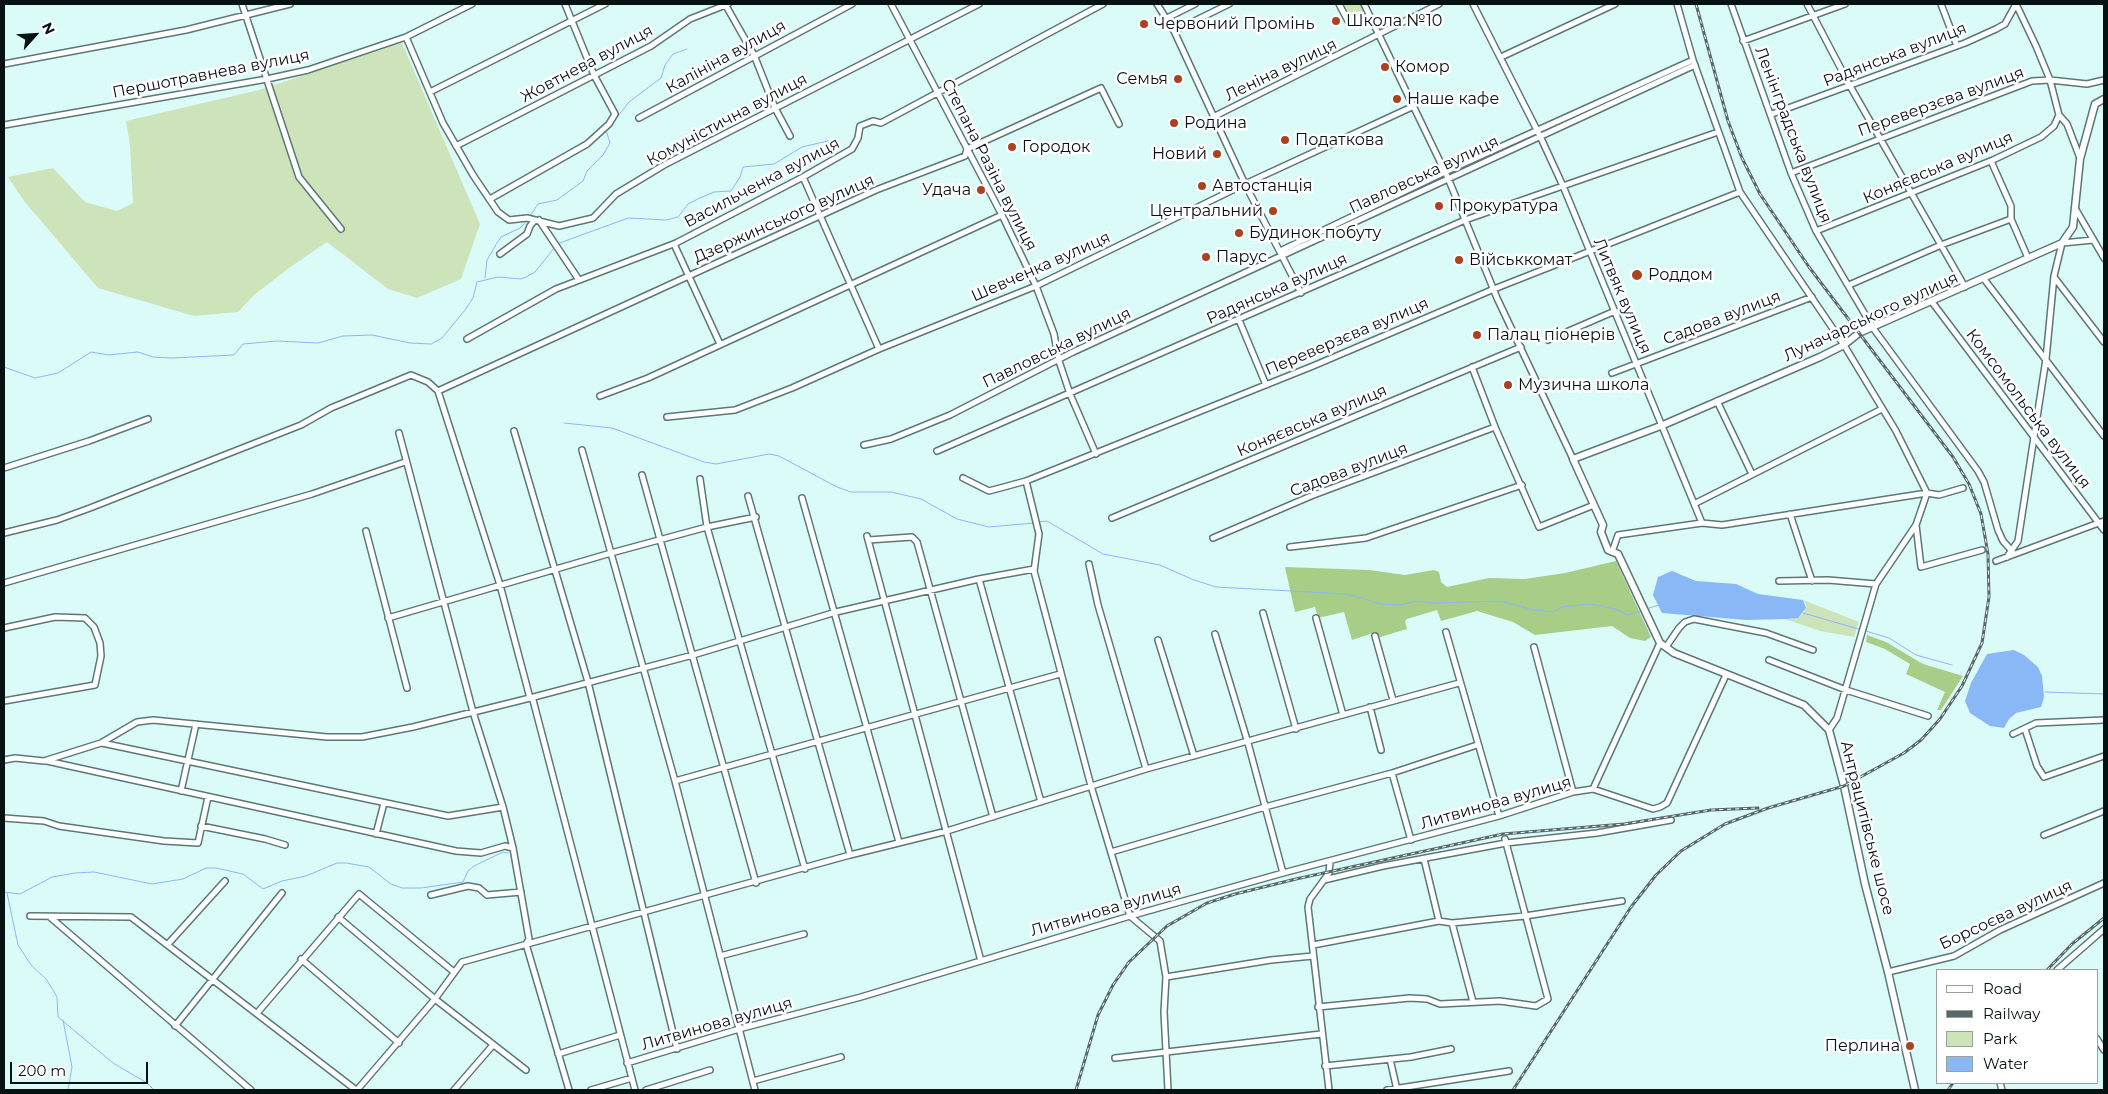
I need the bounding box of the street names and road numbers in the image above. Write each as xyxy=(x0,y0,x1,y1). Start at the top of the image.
street label: Калініна вулиця xyxy=(663,16,789,98)
street label: Радянська вулиця xyxy=(1821,19,1969,91)
street label: Жовтнева вулиця xyxy=(518,21,656,107)
street label: Леніна вулиця xyxy=(1222,35,1340,105)
street label: Ленінградська вулиця xyxy=(1750,44,1836,226)
street label: Першотравнева вулиця xyxy=(111,45,311,103)
street label: Переверзєва вулиця xyxy=(1855,63,2027,141)
street label: Комуністична вулиця xyxy=(643,69,811,171)
street label: Степана Разіна вулиця xyxy=(937,76,1041,254)
street label: Коняєвська вулиця xyxy=(1860,128,2016,208)
street label: Павловська вулиця xyxy=(1346,132,1502,218)
street label: Васильченка вулиця xyxy=(681,134,843,232)
street label: Дзержинського вулиця xyxy=(691,170,877,268)
street label: Шевченка вулиця xyxy=(969,228,1113,306)
street label: Литвяк вулиця xyxy=(1589,235,1655,357)
street label: Радянська вулиця xyxy=(1204,249,1350,329)
street label: Луначарського вулиця xyxy=(1781,268,1961,366)
street label: Садова вулиця xyxy=(1660,287,1784,349)
street label: Переверзєва вулиця xyxy=(1262,294,1432,380)
street label: Павловська вулиця xyxy=(980,304,1134,392)
street label: Комсомольська вулиця xyxy=(1962,325,2094,493)
street label: Коняєвська вулиця xyxy=(1234,381,1390,461)
street label: Садова вулиця xyxy=(1287,439,1411,501)
street label: Антрацитівське шосе xyxy=(1836,739,1898,917)
street label: Литвинова вулиця xyxy=(1418,772,1574,834)
street label: Борсоєва вулиця xyxy=(1937,876,2075,954)
street label: Литвинова вулиця xyxy=(1028,879,1184,941)
street label: Литвинова вулиця xyxy=(639,993,795,1055)

